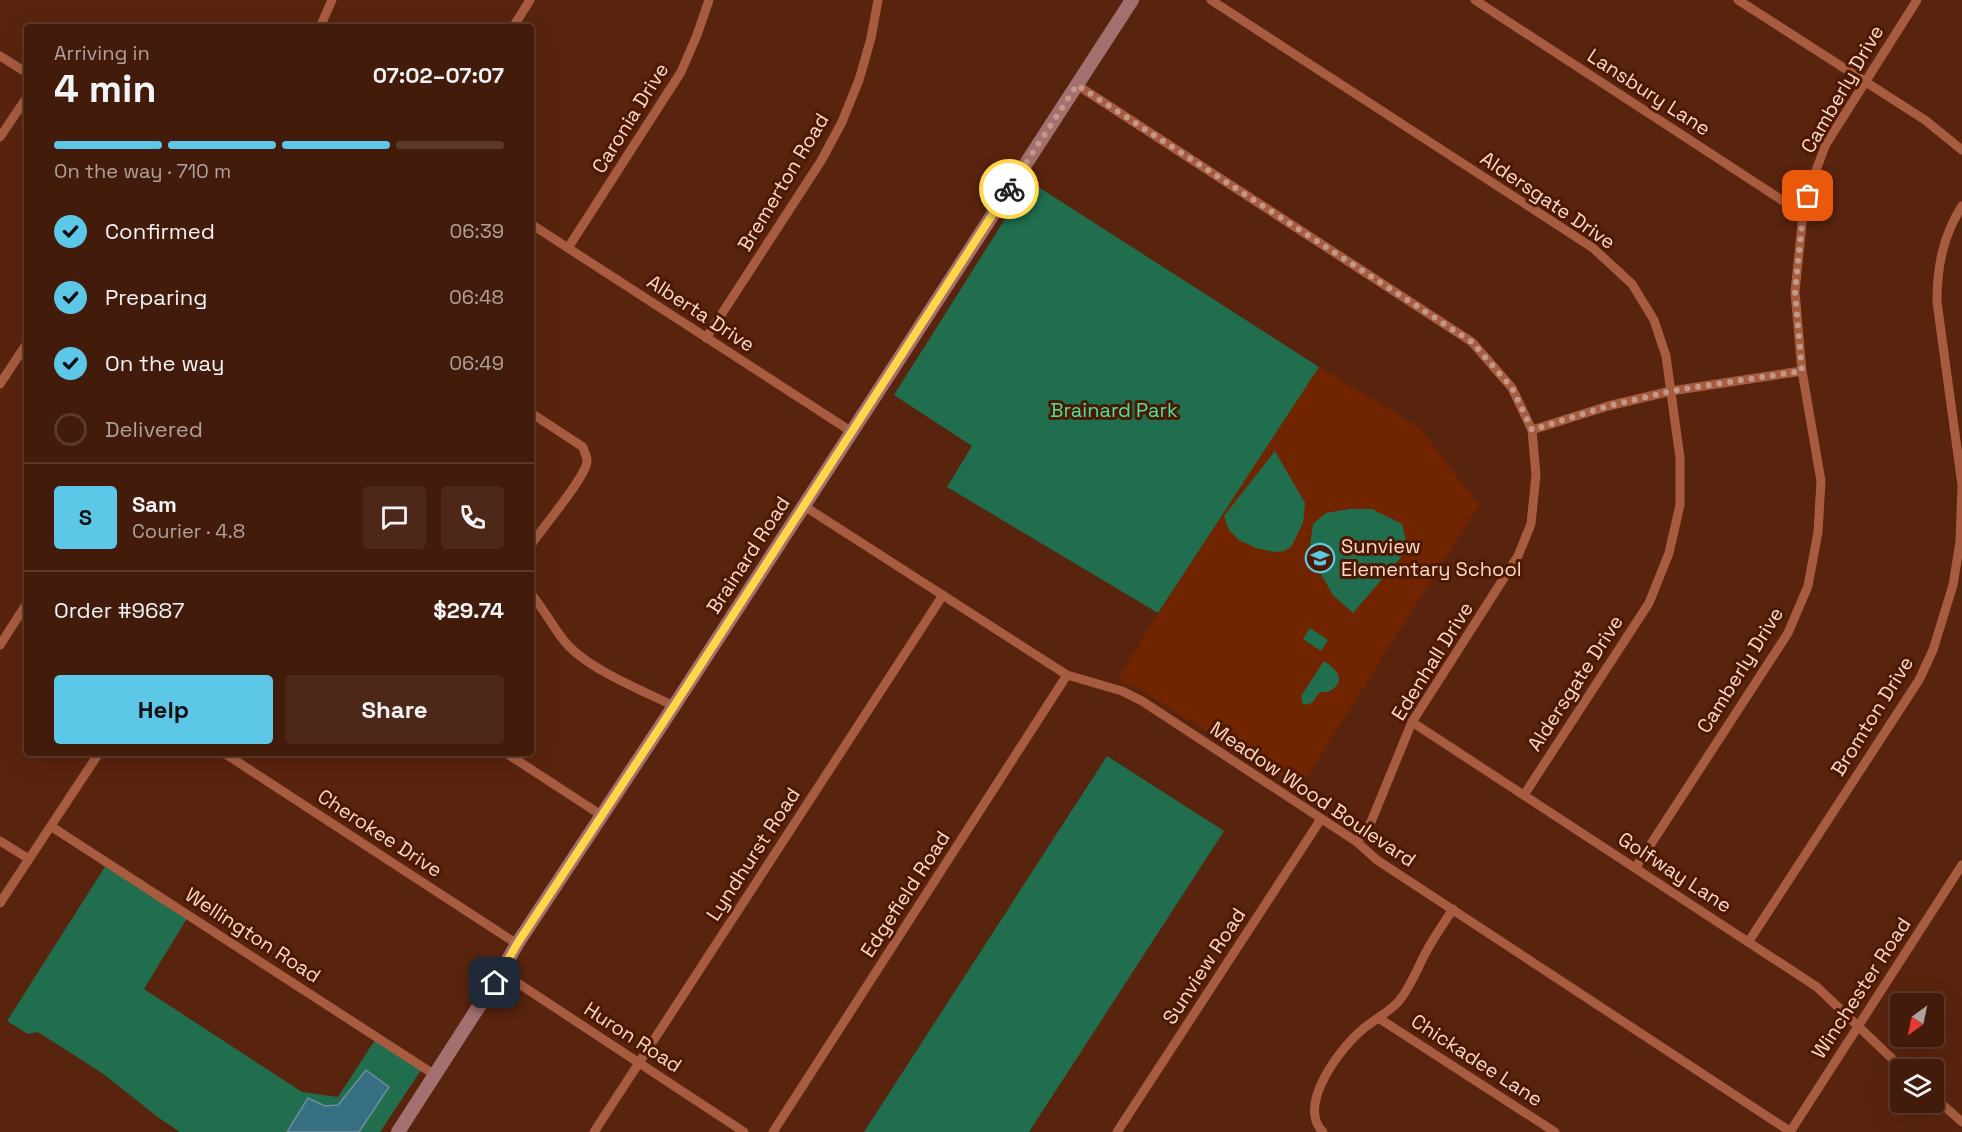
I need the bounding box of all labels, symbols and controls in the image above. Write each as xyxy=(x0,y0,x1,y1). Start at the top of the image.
street label: Camberly Drive xyxy=(1795,20,1889,158)
text: Arriving in xyxy=(54,40,150,66)
street label: Lansbury Lane xyxy=(1582,42,1716,142)
street label: Caronia Drive xyxy=(586,58,674,178)
text: 07:02–07:07 xyxy=(373,61,504,89)
text: 4 min xyxy=(54,64,156,113)
street label: Bremerton Road xyxy=(732,108,834,256)
street label: Aldersgate Drive xyxy=(1475,145,1621,255)
text: On the way · 710 m xyxy=(54,158,231,184)
courier xyxy=(979,159,1039,219)
pin xyxy=(1782,170,1833,221)
icon: bike xyxy=(993,173,1026,206)
icon: bag xyxy=(1791,179,1824,212)
icon: check xyxy=(54,215,87,248)
text: Confirmed xyxy=(105,217,215,245)
text: 06:39 xyxy=(450,218,504,244)
street label: Alberta Drive xyxy=(642,268,760,358)
icon: check xyxy=(54,281,87,314)
text: Preparing xyxy=(105,283,207,311)
text: 06:48 xyxy=(449,284,504,310)
icon: check xyxy=(54,347,87,380)
text: On the way xyxy=(105,349,224,377)
text: 06:49 xyxy=(449,350,504,376)
park label: Brainard Park xyxy=(1050,397,1178,423)
text: Delivered xyxy=(105,415,203,443)
button: chat xyxy=(363,486,426,549)
button: phone xyxy=(441,486,504,549)
text: Sam xyxy=(132,490,177,518)
street label: Brainard Road xyxy=(700,491,796,619)
text: S xyxy=(79,503,92,531)
text: Courier · 4.8 xyxy=(132,518,245,544)
place label: Sunview Elementary School xyxy=(1341,533,1522,582)
school or university icon: Sunview Elementary School xyxy=(1304,542,1336,574)
text: Order #9687 xyxy=(54,596,184,624)
text: $29.74 xyxy=(433,596,504,624)
street label: Edenhall Drive xyxy=(1385,597,1479,725)
street label: Camberly Drive xyxy=(1691,602,1789,738)
street label: Aldersgate Drive xyxy=(1521,610,1629,756)
street label: Bromton Drive xyxy=(1825,651,1919,781)
button: Help xyxy=(54,675,273,744)
button: Share xyxy=(285,675,504,744)
street label: Meadow Wood Boulevard xyxy=(1205,715,1421,873)
street label: Lyndhurst Road xyxy=(700,782,806,926)
street label: Cherokee Drive xyxy=(313,783,447,883)
street label: Edgefield Road xyxy=(854,826,956,962)
street label: Golfway Lane xyxy=(1613,826,1737,918)
street label: Wellington Road xyxy=(180,881,326,989)
street label: Sunview Road xyxy=(1157,903,1251,1029)
street label: Winchester Road xyxy=(1806,912,1916,1064)
pin xyxy=(469,957,520,1008)
icon: home xyxy=(478,966,511,999)
north arrow xyxy=(1890,993,1944,1047)
map controls xyxy=(1890,993,1944,1113)
street label: Huron Road xyxy=(579,996,687,1078)
street label: Chickadee Lane xyxy=(1406,1008,1548,1112)
button: layers xyxy=(1890,1059,1944,1113)

